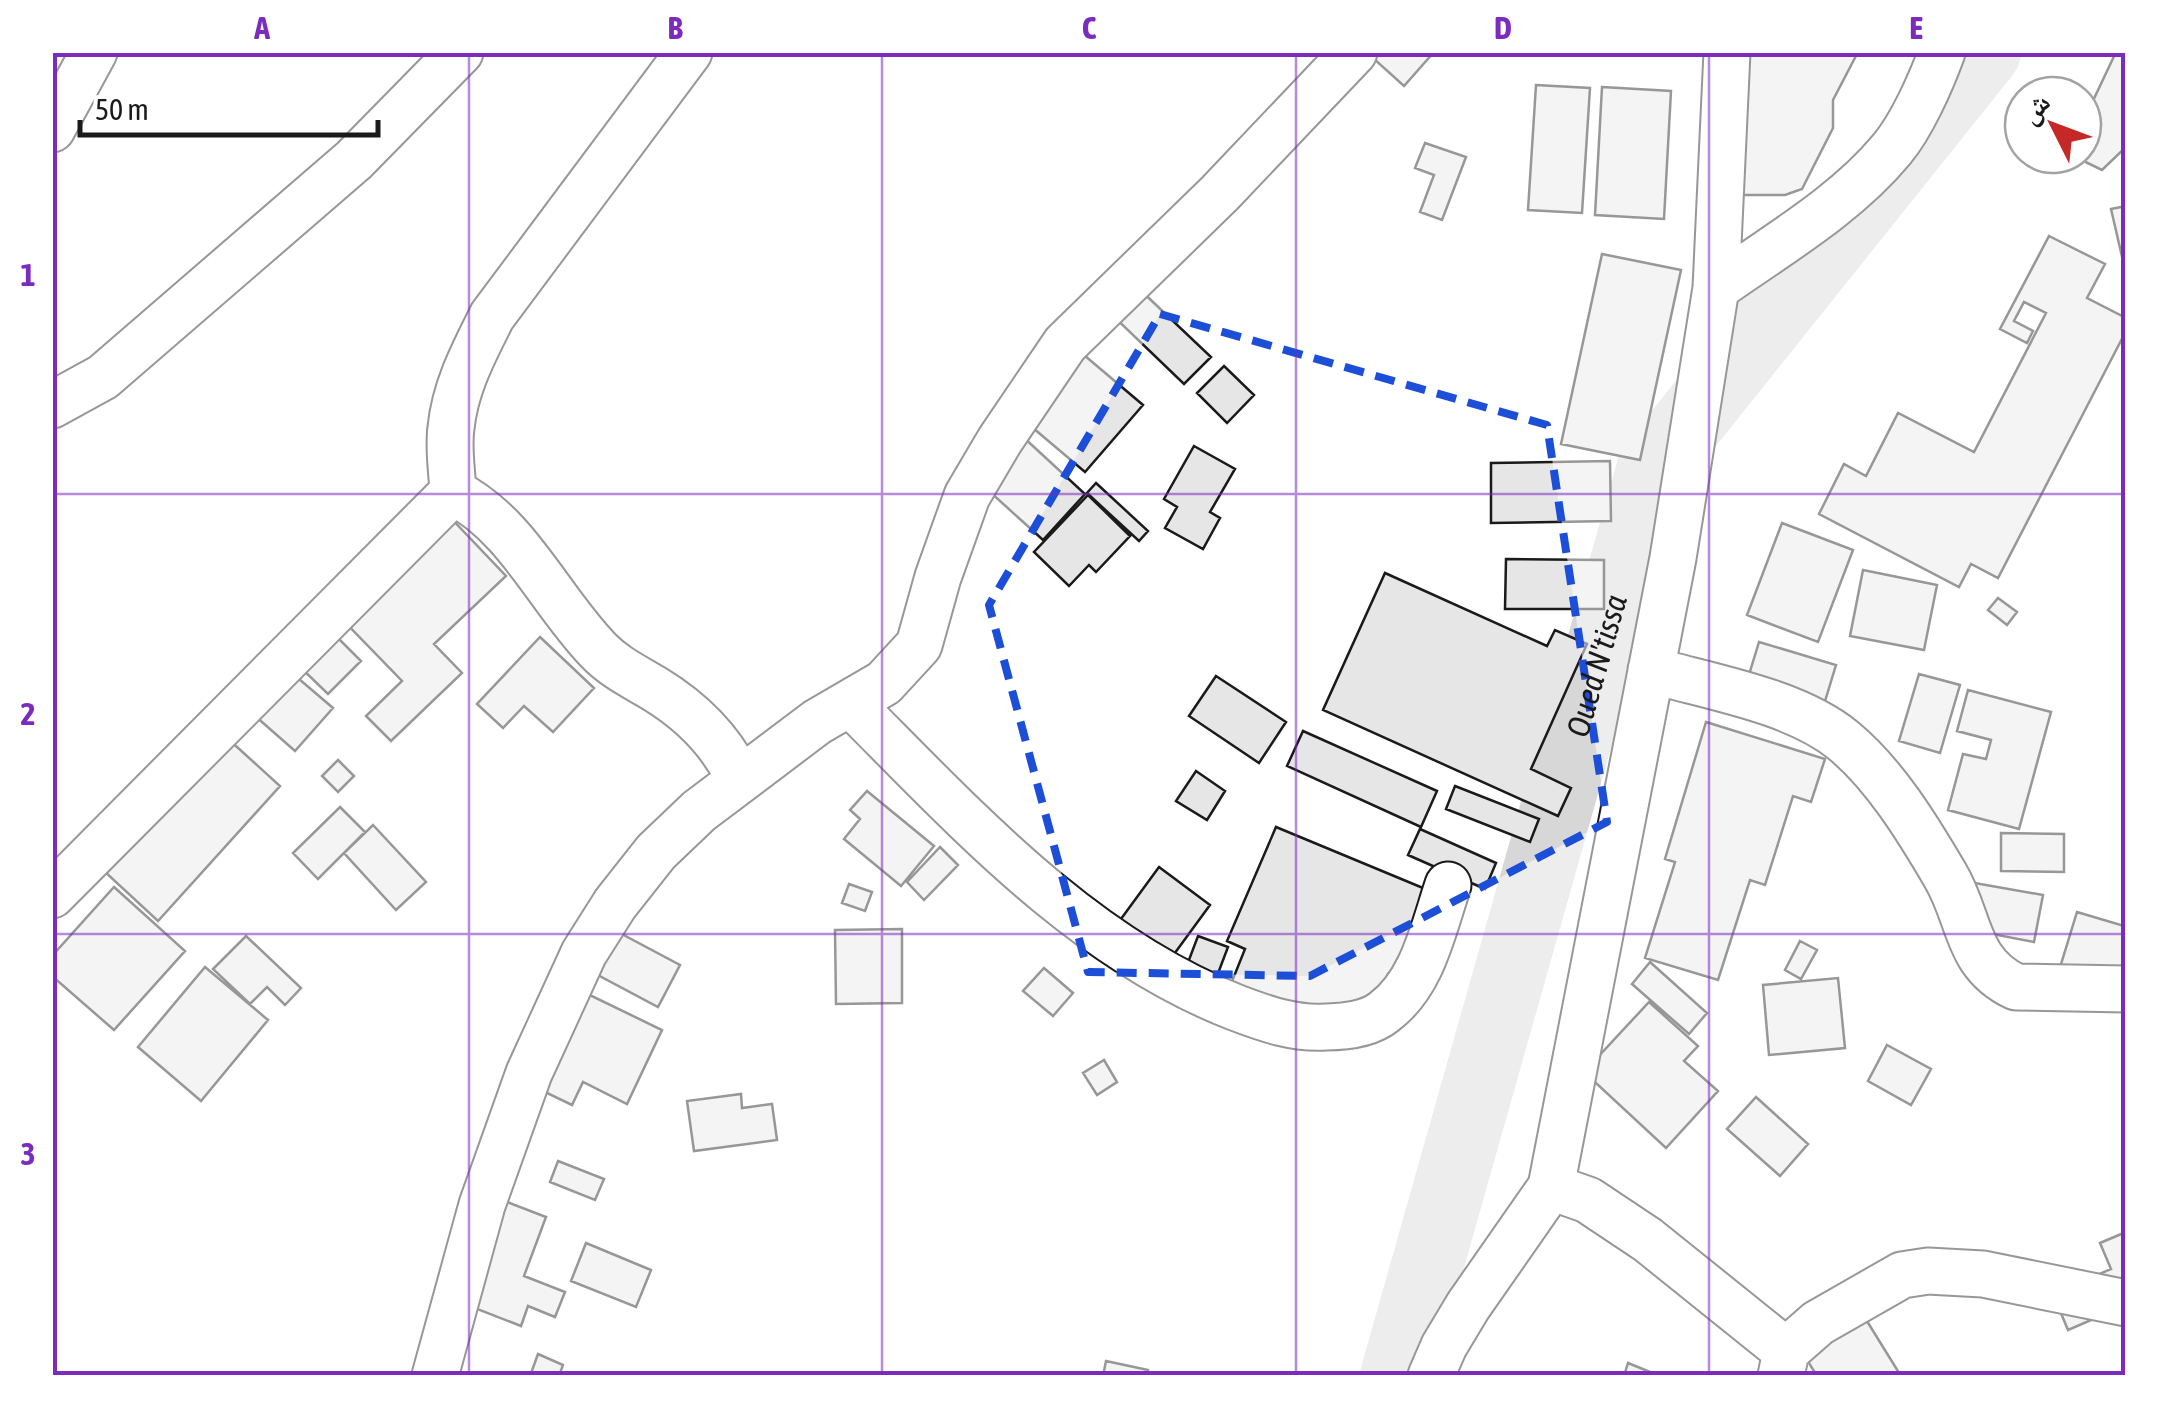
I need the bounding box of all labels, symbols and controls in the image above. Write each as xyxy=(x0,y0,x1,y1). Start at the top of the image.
text: A xyxy=(253,9,270,46)
text: B xyxy=(667,9,683,46)
text: C xyxy=(1082,9,1097,46)
text: D xyxy=(1494,9,1512,46)
text: E xyxy=(1909,9,1923,46)
scale bar xyxy=(80,75,378,137)
north arrow xyxy=(2003,75,2103,175)
text: ش xyxy=(2013,87,2057,131)
text: 50 m xyxy=(95,92,149,126)
text: 1 xyxy=(20,256,36,293)
water label: Oued N'tissa xyxy=(1559,590,1634,741)
text: 2 xyxy=(20,695,36,732)
text: 3 xyxy=(20,1135,36,1172)

